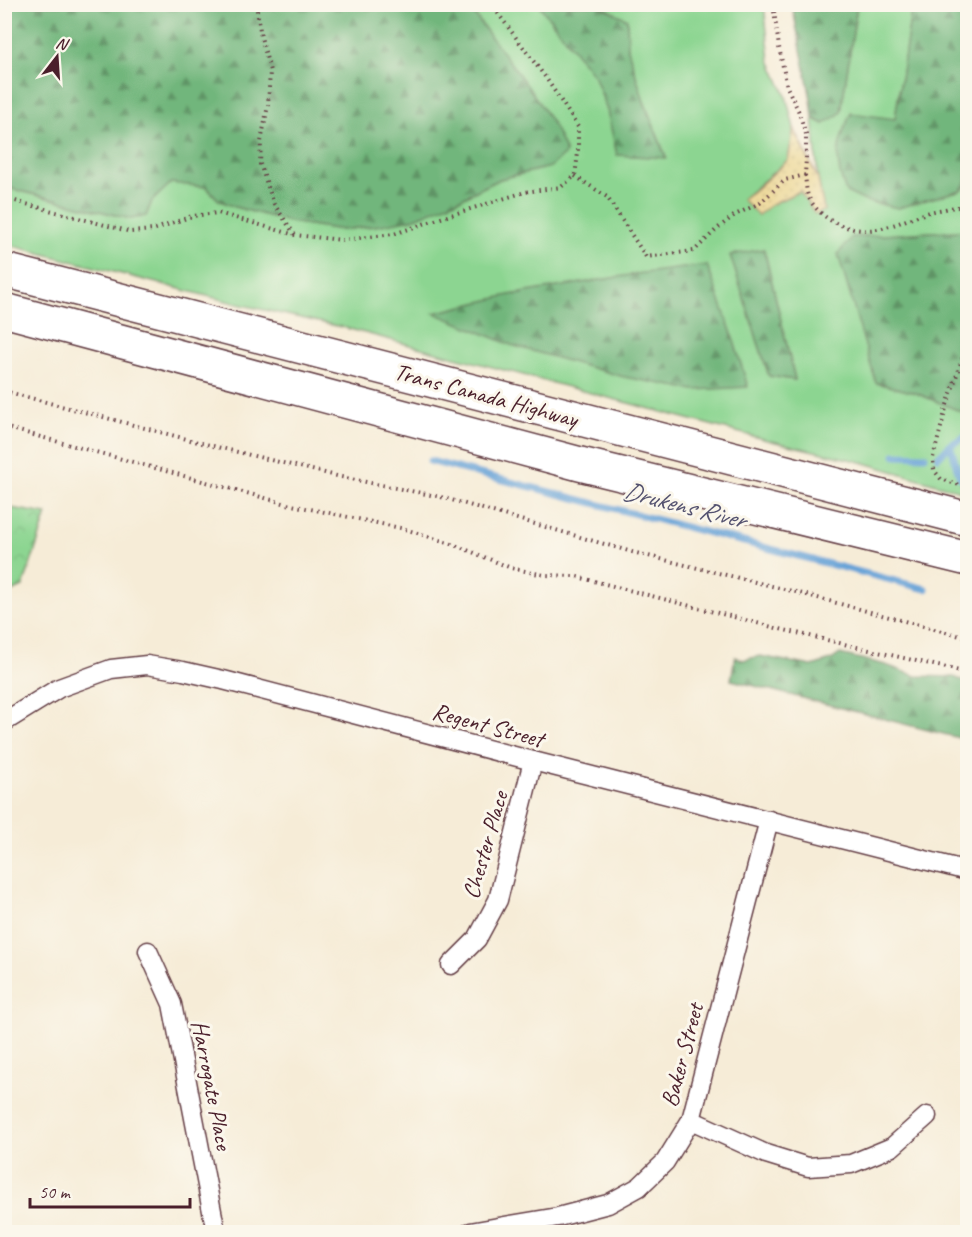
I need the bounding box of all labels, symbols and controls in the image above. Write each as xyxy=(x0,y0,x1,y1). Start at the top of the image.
north arrow xyxy=(27,27,87,87)
text: N xyxy=(53,33,72,56)
street label: Trans Canada Highway xyxy=(391,356,583,434)
water label: Drukens River xyxy=(620,474,753,537)
street label: Regent Street xyxy=(429,696,550,755)
street label: Chester Place xyxy=(455,786,515,902)
street label: Baker Street xyxy=(654,998,711,1110)
street label: Harrogate Place xyxy=(185,1018,240,1154)
scale bar xyxy=(30,1171,190,1209)
text: 50 m xyxy=(39,1181,72,1203)

